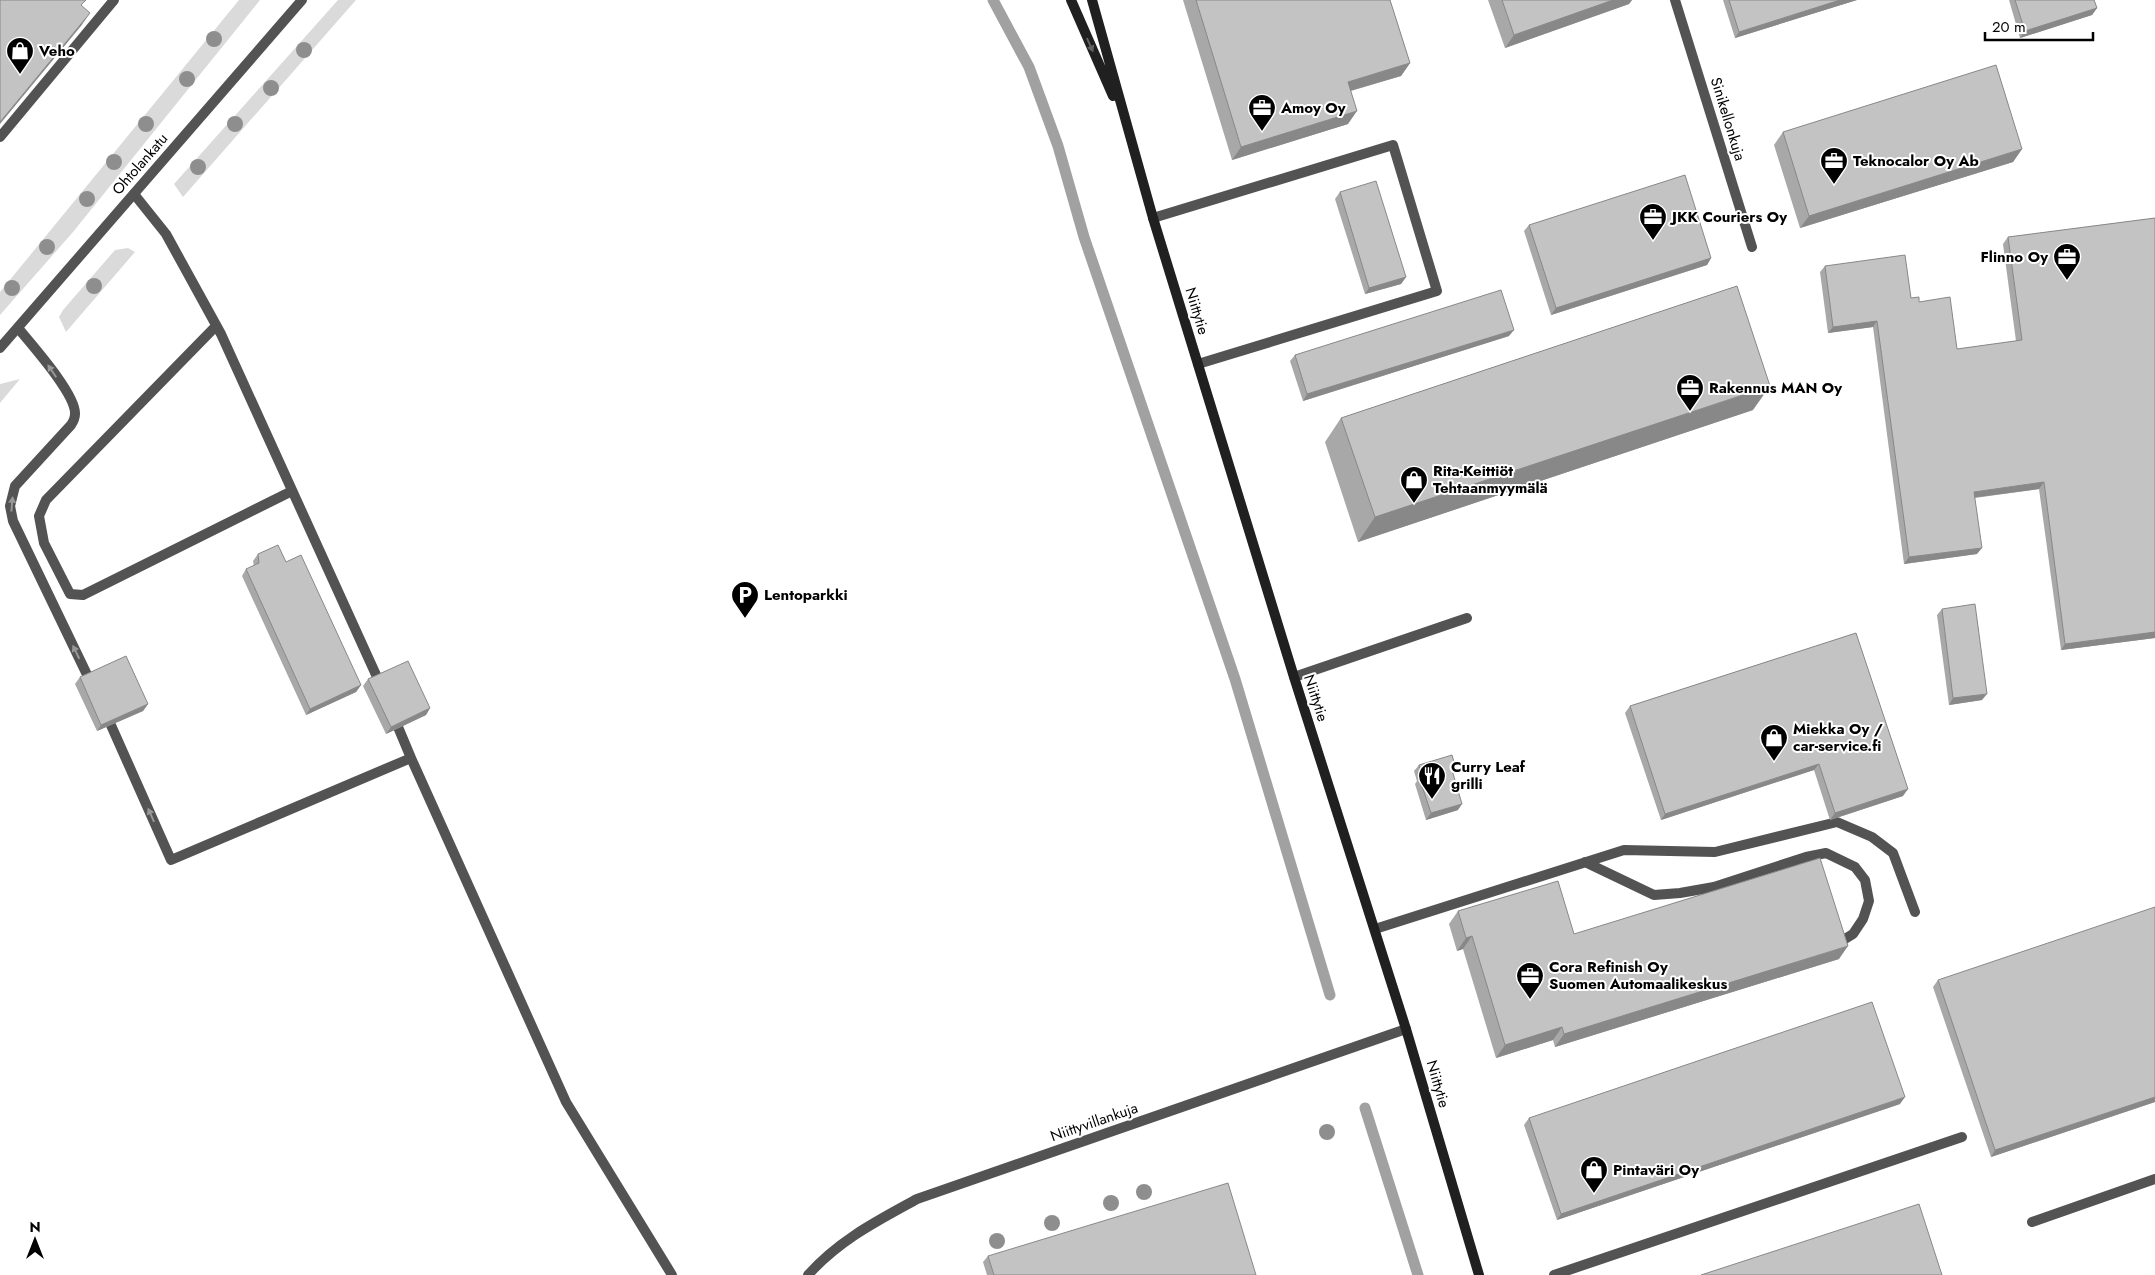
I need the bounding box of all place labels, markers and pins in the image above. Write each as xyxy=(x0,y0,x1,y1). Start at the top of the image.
shop icon: Veho xyxy=(5,36,35,75)
place label: Veho xyxy=(38,40,75,62)
office icon: Amoy Oy xyxy=(1247,93,1277,132)
place label: Amoy Oy xyxy=(1280,97,1346,119)
office icon: Teknocalor Oy Ab xyxy=(1819,146,1849,185)
place label: Teknocalor Oy Ab xyxy=(1853,150,1979,172)
office icon: JKK Couriers Oy xyxy=(1638,202,1668,241)
place label: JKK Couriers Oy xyxy=(1669,206,1787,228)
office icon: Flinno Oy xyxy=(2052,242,2082,281)
place label: Flinno Oy xyxy=(1981,246,2048,268)
office icon: Rakennus MAN Oy xyxy=(1675,373,1705,412)
place label: Rakennus MAN Oy xyxy=(1709,377,1842,399)
place label: Rita-Keittiöt Tehtaanmyymälä xyxy=(1433,460,1548,499)
shop icon: Rita-Keittiöt Tehtaanmyymälä xyxy=(1399,465,1429,504)
parking icon: Lentoparkki xyxy=(730,580,760,619)
place label: Lentoparkki xyxy=(764,584,848,606)
place label: Miekka Oy / car-service.fi xyxy=(1793,718,1883,757)
shop icon: Miekka Oy / car-service.fi xyxy=(1759,723,1789,762)
place label: Curry Leaf grilli xyxy=(1451,756,1526,795)
restaurant icon: Curry Leaf grilli xyxy=(1417,761,1447,800)
place label: Cora Refinish Oy Suomen Automaalikeskus xyxy=(1549,956,1727,995)
office icon: Cora Refinish Oy Suomen Automaalikeskus xyxy=(1515,961,1545,1000)
shop icon: Pintaväri Oy xyxy=(1579,1155,1609,1194)
place label: Pintaväri Oy xyxy=(1613,1159,1699,1181)

